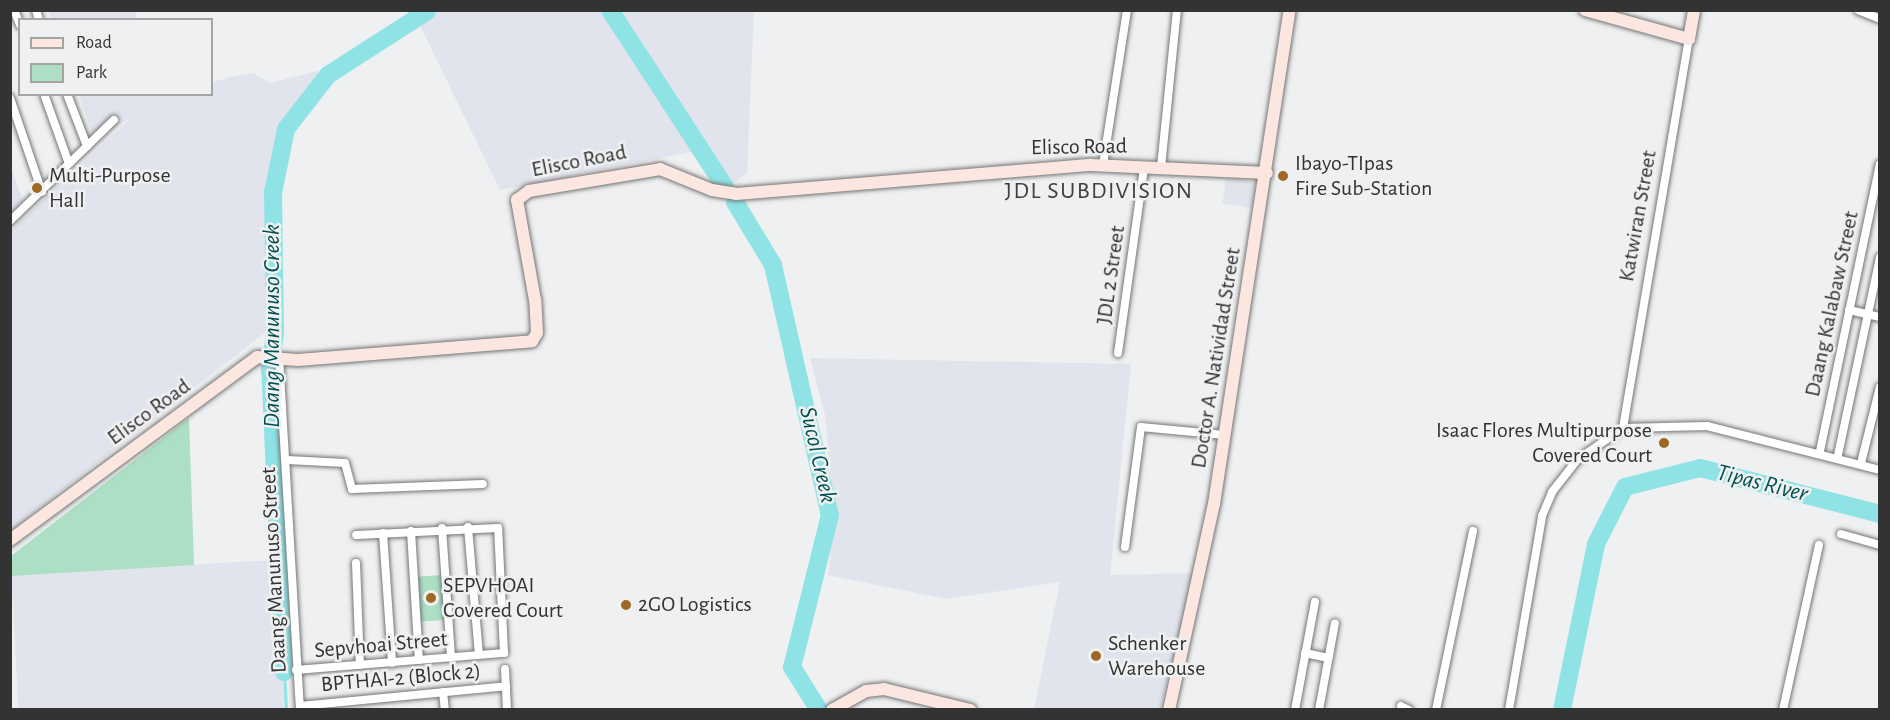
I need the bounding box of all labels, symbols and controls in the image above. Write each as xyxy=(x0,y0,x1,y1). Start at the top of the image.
legend xyxy=(18,18,213,96)
text: Road xyxy=(76,34,112,52)
text: Park xyxy=(76,64,107,82)
street label: Elisco Road xyxy=(1031,133,1127,161)
street label: Elisco Road xyxy=(529,139,629,183)
street label: Katwiran Street xyxy=(1613,148,1663,284)
place label: Ibayo-TIpas Fire Sub-Station xyxy=(1295,150,1432,202)
place label: Multi-Purpose Hall xyxy=(49,162,171,214)
marker: Ibayo-TIpas Fire Sub-Station xyxy=(1276,169,1290,183)
district label: JDL SUBDIVISION xyxy=(1004,178,1194,206)
marker: Multi-Purpose Hall xyxy=(30,181,44,195)
street label: Daang Kalabaw Street xyxy=(1799,209,1865,399)
water label: Daang Manunuso Creek xyxy=(259,224,287,428)
street label: JDL 2 Street xyxy=(1091,224,1131,326)
street label: Doctor A. Natividad Street xyxy=(1186,246,1246,470)
street label: Elisco Road xyxy=(102,373,196,451)
water label: Sucol Creek xyxy=(792,404,842,506)
place label: Isaac Flores Multipurpose Covered Court xyxy=(1436,417,1652,469)
marker: Isaac Flores Multipurpose Covered Court xyxy=(1657,436,1671,450)
water label: Tipas River xyxy=(1714,459,1810,509)
street label: Daang Manunuso Street xyxy=(255,466,293,674)
place label: SEPVHOAI Covered Court xyxy=(443,572,563,624)
marker: SEPVHOAI Covered Court xyxy=(424,591,438,605)
place label: 2GO Logistics xyxy=(638,592,752,618)
marker: 2GO Logistics xyxy=(619,598,633,612)
street label: Sepvhoai Street xyxy=(313,626,449,664)
place label: Schenker Warehouse xyxy=(1108,630,1205,682)
marker: Schenker Warehouse xyxy=(1089,649,1103,663)
street label: BPTHAI-2 (Block 2) xyxy=(320,658,482,698)

